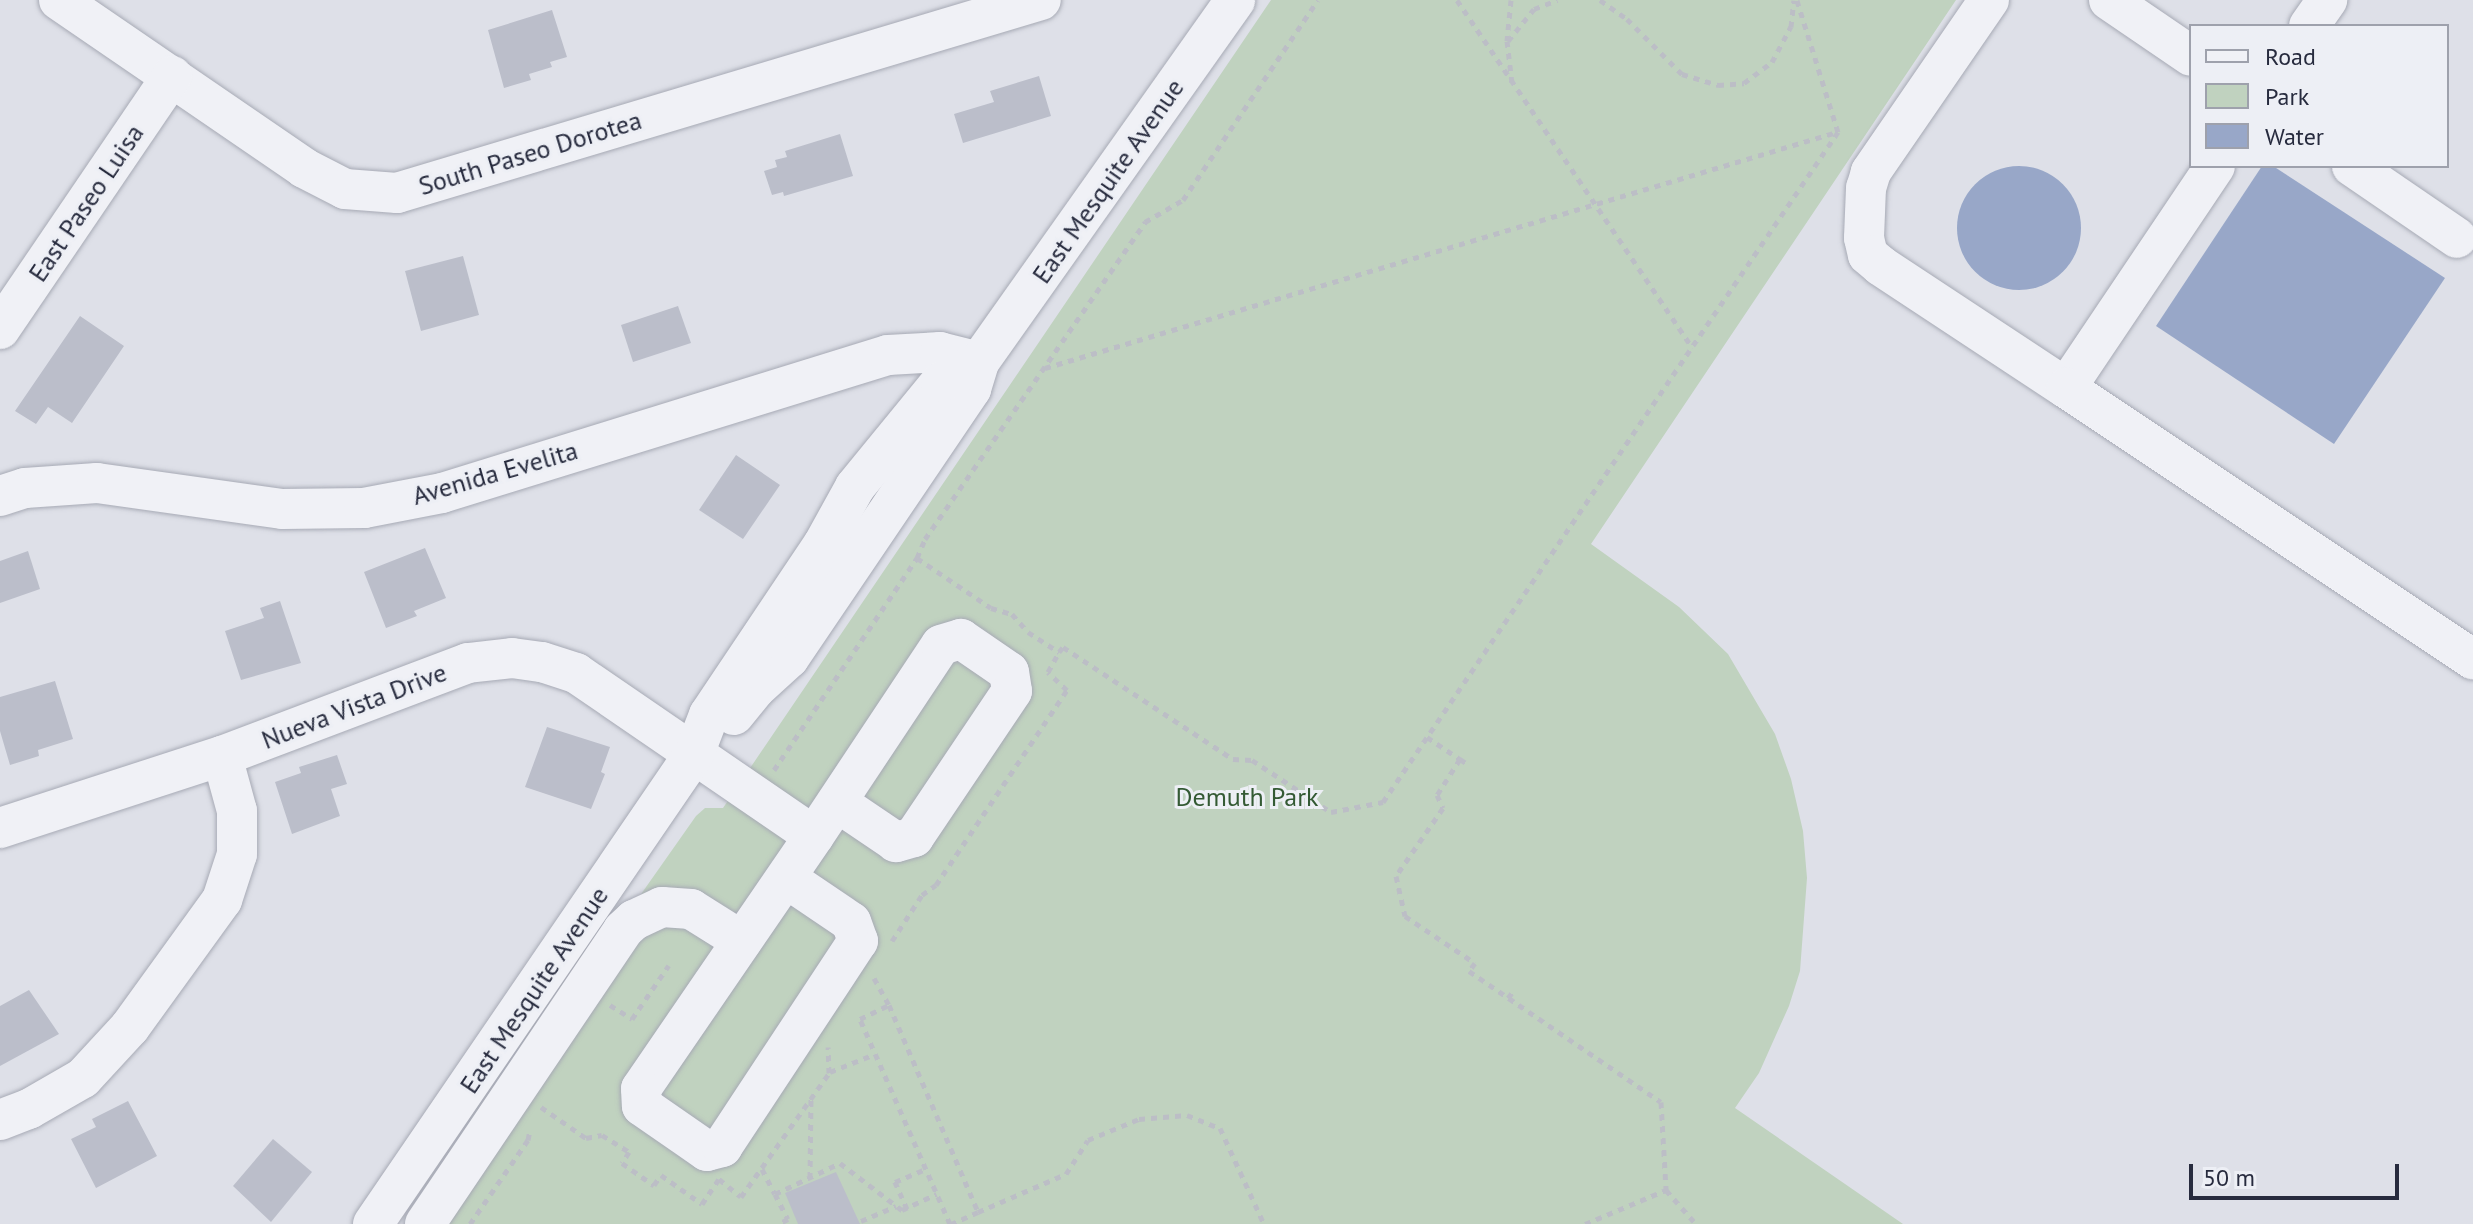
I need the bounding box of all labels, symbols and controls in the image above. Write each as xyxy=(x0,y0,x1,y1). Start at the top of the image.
legend xyxy=(2189,24,2449,168)
text: Road xyxy=(2265,41,2316,72)
street label: East Mesquite Avenue xyxy=(1026,72,1190,290)
text: Park xyxy=(2265,81,2309,112)
street label: South Paseo Dorotea xyxy=(415,104,645,202)
street label: East Paseo Luisa xyxy=(22,119,150,287)
text: Water xyxy=(2265,121,2324,152)
street label: Avenida Evelita xyxy=(409,435,581,511)
street label: Nueva Vista Drive xyxy=(257,656,451,756)
park label: Demuth Park xyxy=(1175,781,1319,813)
street label: East Mesquite Avenue xyxy=(453,881,615,1099)
scale bar xyxy=(2193,1148,2403,1198)
text: 50 m xyxy=(2203,1162,2255,1193)

